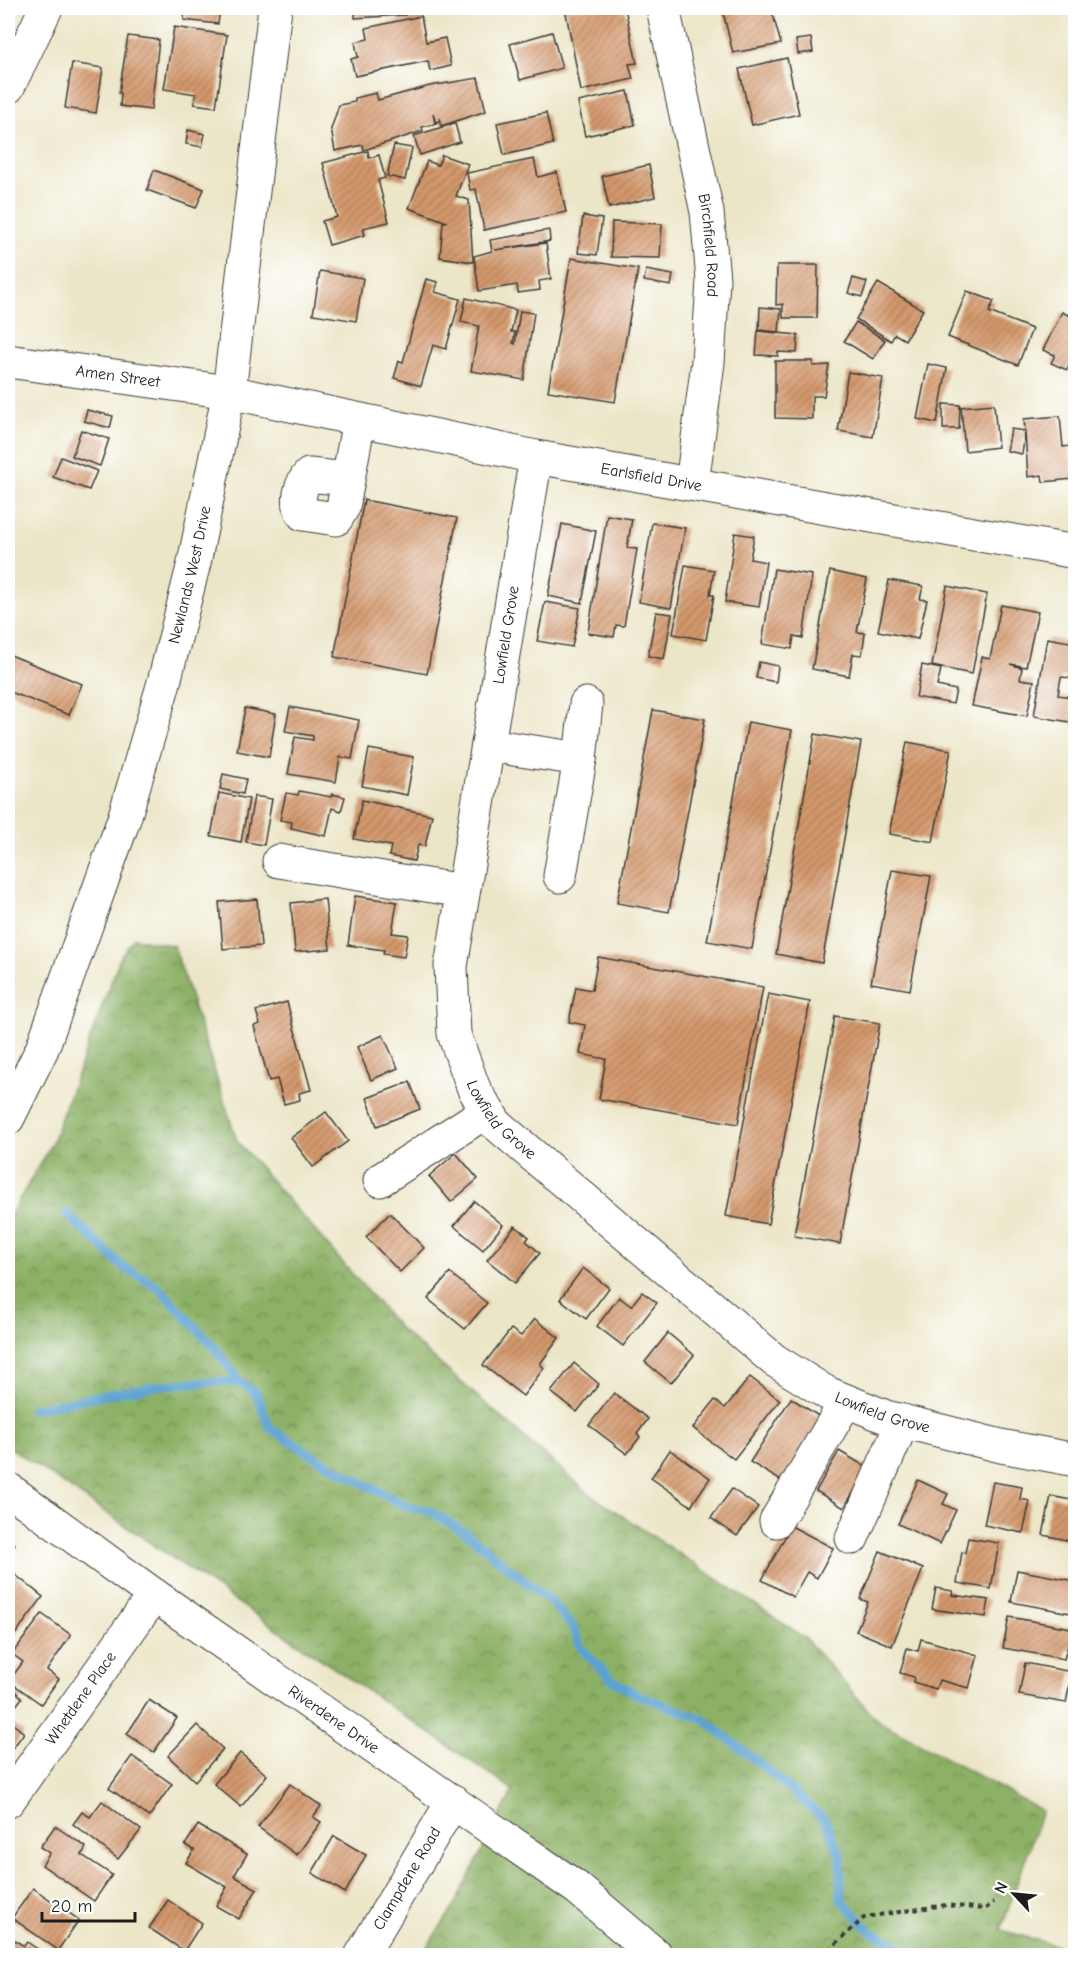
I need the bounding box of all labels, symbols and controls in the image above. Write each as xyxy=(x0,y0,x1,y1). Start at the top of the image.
street label: Birchfield Road xyxy=(694,192,722,297)
street label: Amen Street xyxy=(75,362,162,391)
street label: Earlsfield Drive xyxy=(599,460,703,495)
street label: Newlands West Drive xyxy=(165,504,214,646)
street label: Lowfield Grove xyxy=(489,585,523,685)
street label: Lowfield Grove xyxy=(463,1078,540,1163)
street label: Lowfield Grove xyxy=(832,1388,932,1437)
street label: Whetdene Place xyxy=(42,1648,120,1748)
street label: Riverdene Drive xyxy=(285,1682,383,1757)
street label: Clampdene Road xyxy=(369,1824,444,1933)
north arrow xyxy=(984,1864,1044,1924)
text: N xyxy=(991,1879,1012,1896)
scale bar xyxy=(42,1885,135,1923)
text: 20 m xyxy=(51,1896,92,1917)

